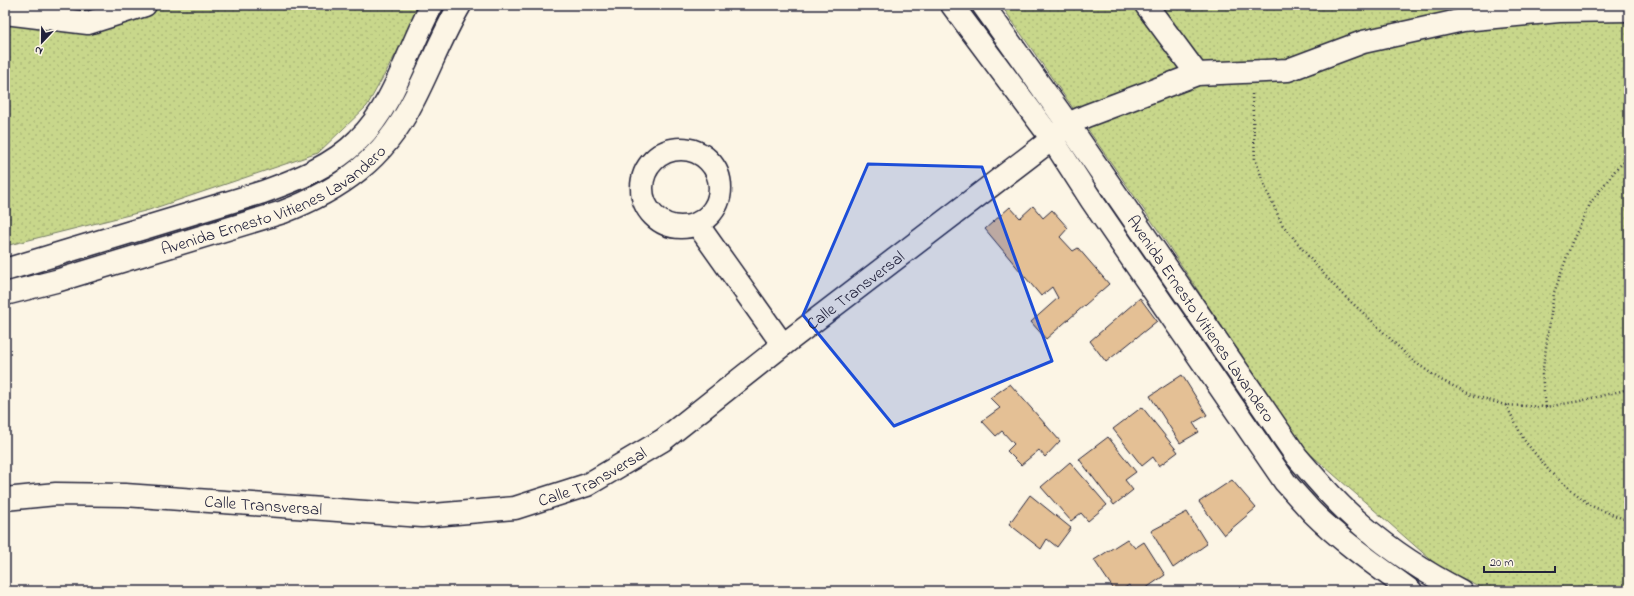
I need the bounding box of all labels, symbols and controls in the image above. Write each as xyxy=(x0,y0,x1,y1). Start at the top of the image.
north arrow xyxy=(22,22,62,62)
text: N xyxy=(32,42,45,59)
street label: Avenida Ernesto Vitienes Lavandero xyxy=(158,140,393,262)
street label: Avenida Ernesto Vitienes Lavandero xyxy=(1120,210,1281,428)
street label: Calle Transversal xyxy=(801,245,911,337)
street label: Calle Transversal xyxy=(535,441,652,514)
street label: Calle Transversal xyxy=(204,490,323,523)
scale bar xyxy=(1484,548,1555,574)
text: 20 m xyxy=(1490,554,1513,572)

